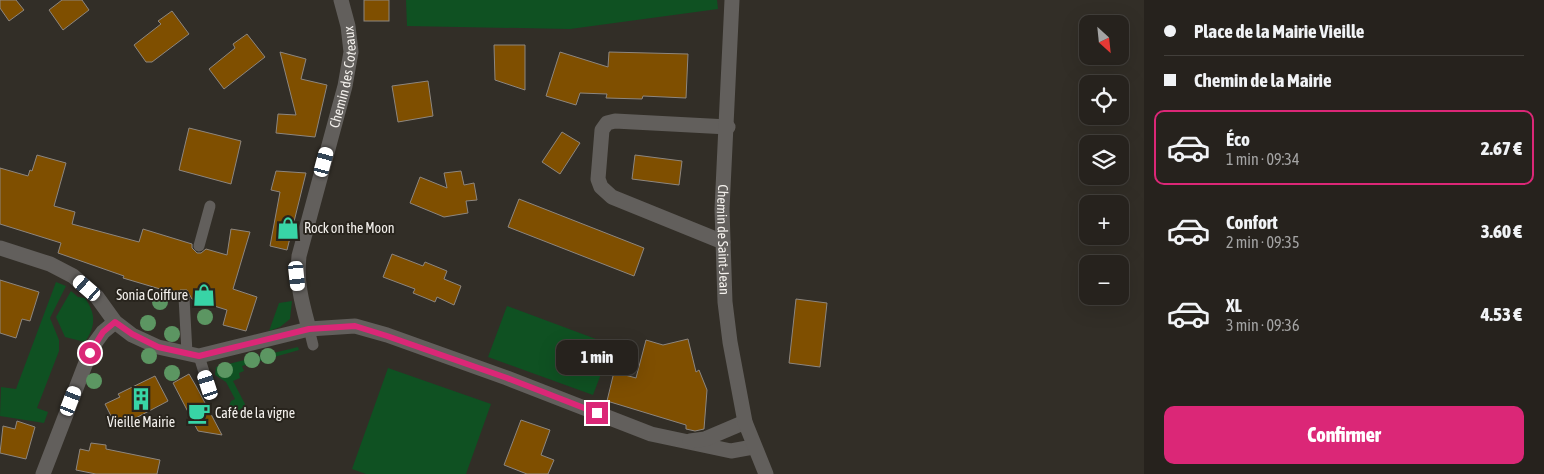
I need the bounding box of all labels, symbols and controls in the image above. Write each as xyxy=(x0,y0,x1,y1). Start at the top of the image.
north arrow xyxy=(1079,15,1129,65)
map controls xyxy=(1079,15,1129,305)
text: Place de la Mairie Vieille xyxy=(1194,20,1364,42)
street label: Chemin des Coteaux xyxy=(326,25,359,130)
text: Chemin de la Mairie xyxy=(1194,69,1332,91)
button: locate xyxy=(1079,75,1129,125)
icon: car xyxy=(1166,125,1211,170)
text: Éco xyxy=(1226,128,1250,150)
button: layers xyxy=(1079,135,1129,185)
text: 2.67 € xyxy=(1481,137,1522,159)
car xyxy=(312,146,335,178)
text: 1 min · 09:34 xyxy=(1226,150,1299,168)
street label: Chemin de Saint-Jean xyxy=(714,184,733,295)
button: + xyxy=(1079,195,1129,245)
icon: car xyxy=(1166,208,1211,253)
text: Confort xyxy=(1226,211,1278,233)
shop icon: Rock on the Moon xyxy=(275,215,301,241)
place label: Rock on the Moon xyxy=(304,220,395,236)
text: 3.60 € xyxy=(1481,220,1522,242)
text: 2 min · 09:35 xyxy=(1226,233,1299,251)
button: − xyxy=(1079,255,1129,305)
car xyxy=(287,260,306,292)
car xyxy=(70,272,103,304)
shop icon: Sonia Coiffure xyxy=(191,282,217,308)
place label: Sonia Coiffure xyxy=(116,287,188,303)
icon: car xyxy=(1166,291,1211,336)
text: XL xyxy=(1226,294,1242,316)
text: 4.53 € xyxy=(1481,303,1522,325)
text: 3 min · 09:36 xyxy=(1226,316,1299,334)
callout: 1 min xyxy=(556,340,638,376)
route start xyxy=(79,342,101,364)
text: 1 min xyxy=(581,348,613,366)
car xyxy=(196,368,219,402)
car xyxy=(58,384,83,418)
building icon: Vieille Mairie xyxy=(128,386,154,412)
cafe icon: Café de la vigne xyxy=(186,400,212,426)
route end xyxy=(586,402,608,424)
place label: Café de la vigne xyxy=(215,405,295,421)
button: Confirmer xyxy=(1164,406,1524,464)
place label: Vieille Mairie xyxy=(107,414,175,430)

